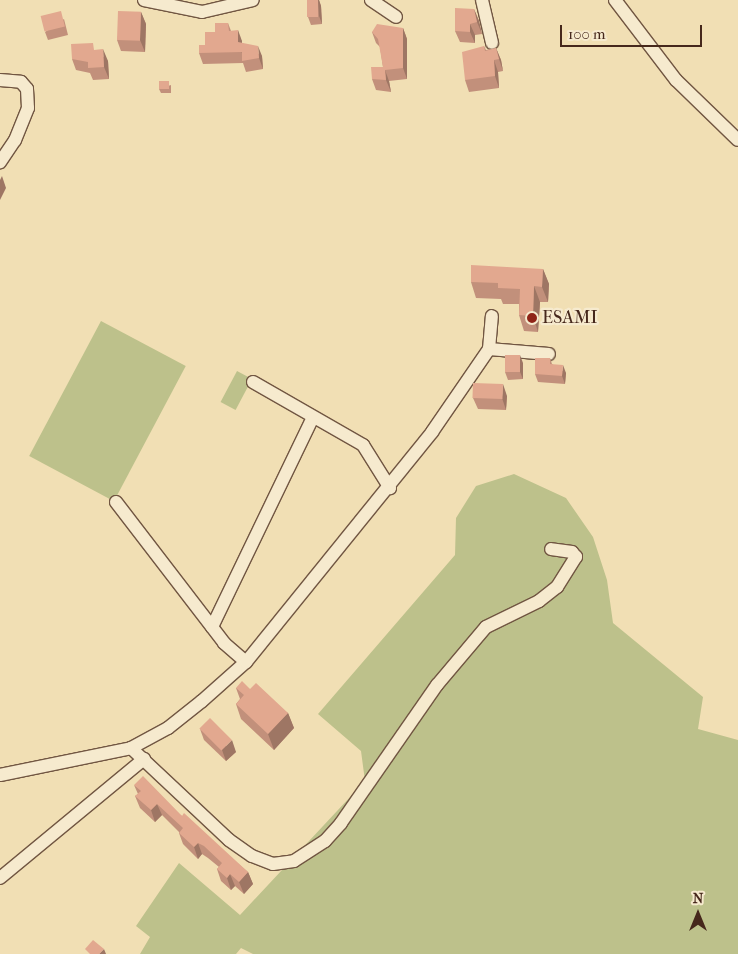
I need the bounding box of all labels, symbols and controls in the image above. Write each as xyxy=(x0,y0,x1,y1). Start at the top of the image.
scale bar xyxy=(563,15,706,47)
text: 100 m xyxy=(568,25,606,43)
place label: ESAMI xyxy=(542,307,597,329)
marker: ESAMI xyxy=(526,312,538,324)
north arrow xyxy=(673,889,723,939)
text: N xyxy=(693,890,703,907)

